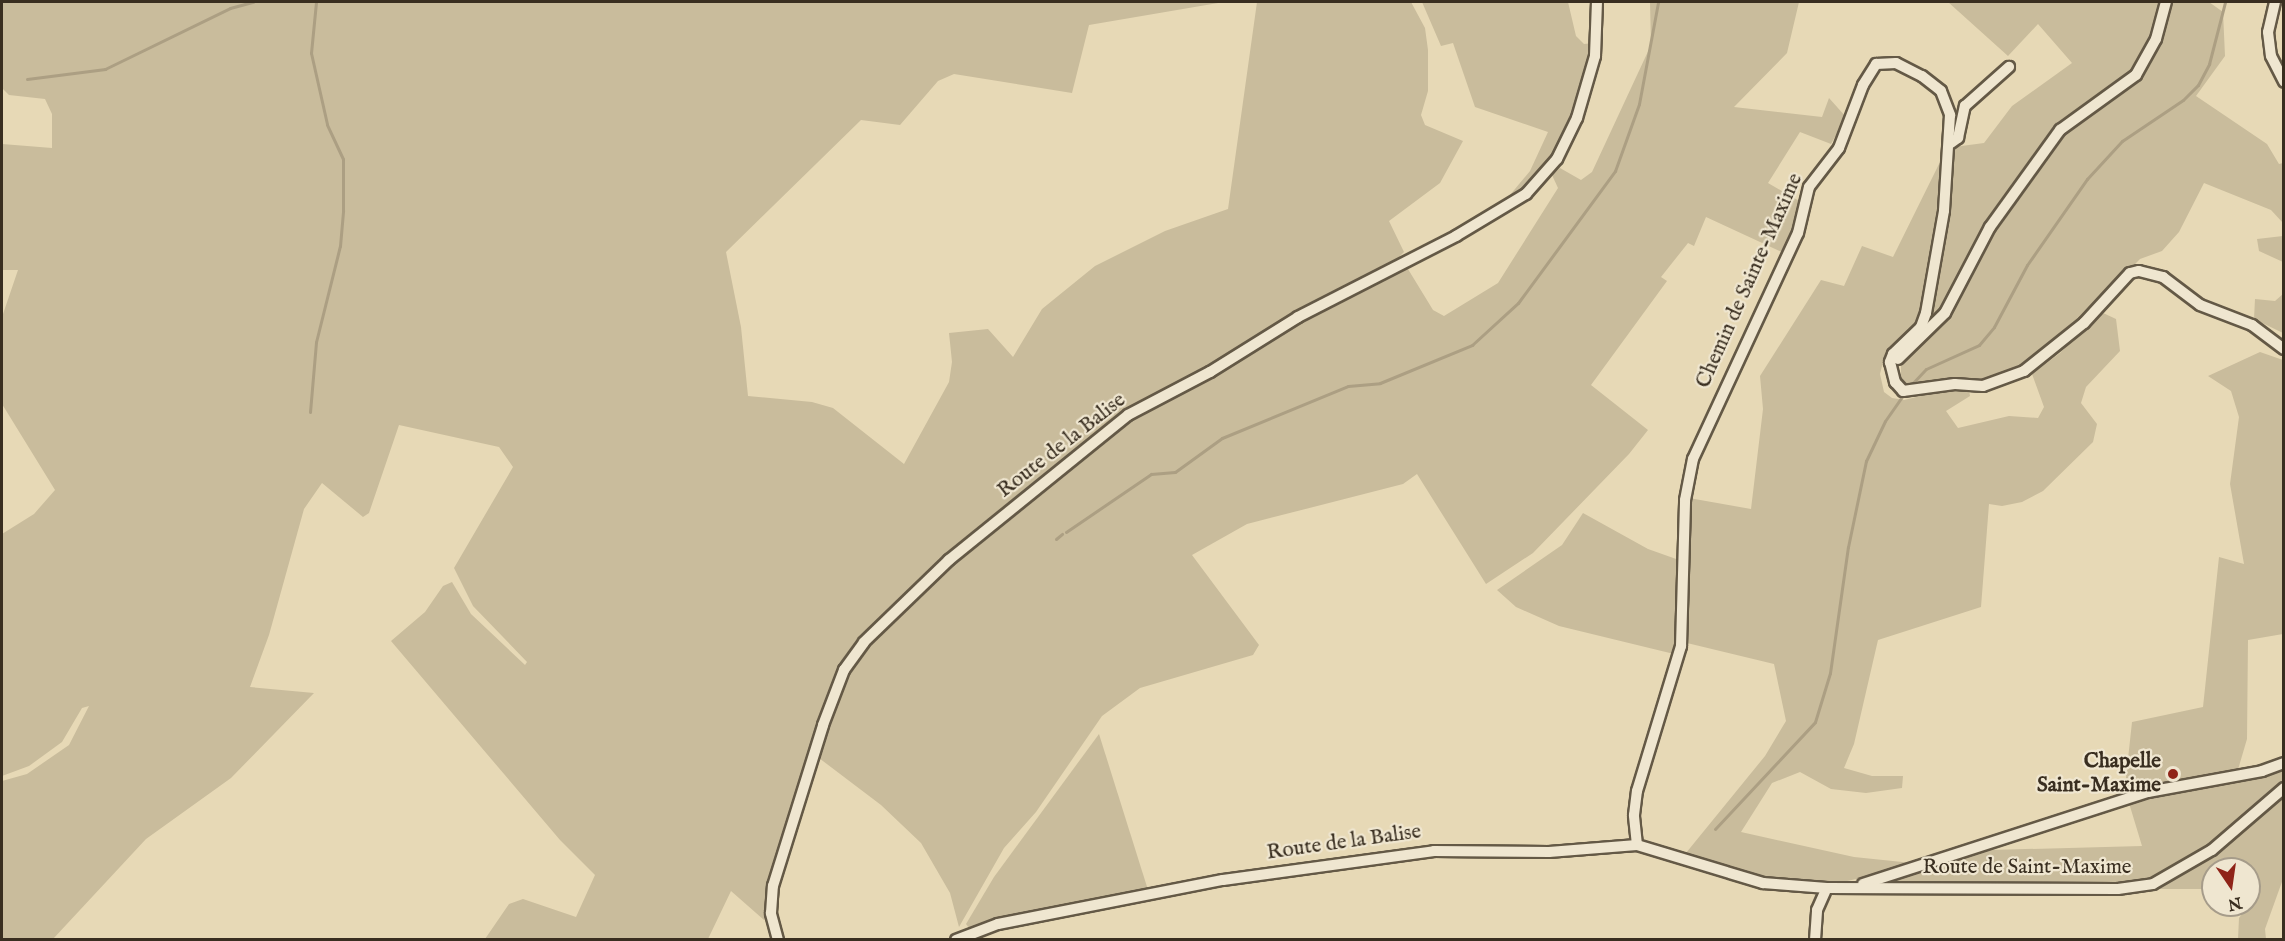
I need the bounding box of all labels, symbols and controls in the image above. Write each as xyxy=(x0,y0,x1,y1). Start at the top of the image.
street label: Chemin de Sainte-Maxime xyxy=(1691,170,1809,392)
street label: Route de la Balise xyxy=(993,388,1131,504)
place label: Chapelle Saint-Maxime xyxy=(2037,749,2161,799)
marker: Chapelle Saint-Maxime xyxy=(2166,767,2180,781)
street label: Route de la Balise xyxy=(1265,820,1423,866)
street label: Route de Saint-Maxime xyxy=(1923,855,2131,881)
north arrow xyxy=(2201,857,2261,917)
text: N xyxy=(2226,891,2244,914)

